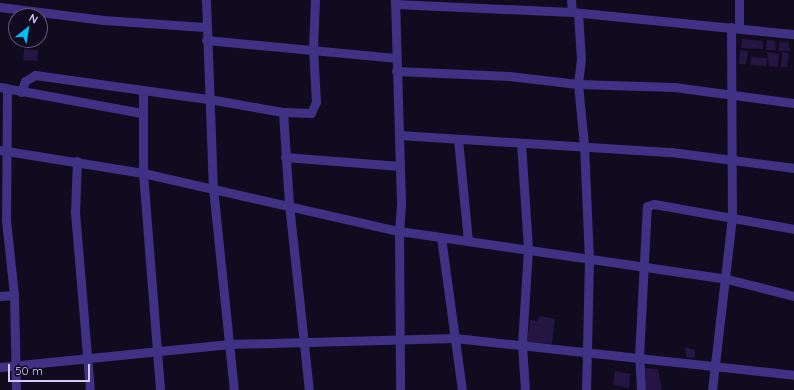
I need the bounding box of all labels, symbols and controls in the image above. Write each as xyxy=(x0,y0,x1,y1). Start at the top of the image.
north arrow xyxy=(8,8,48,48)
text: N xyxy=(26,10,41,27)
scale bar xyxy=(10,356,92,382)
text: 50 m xyxy=(15,363,43,378)

